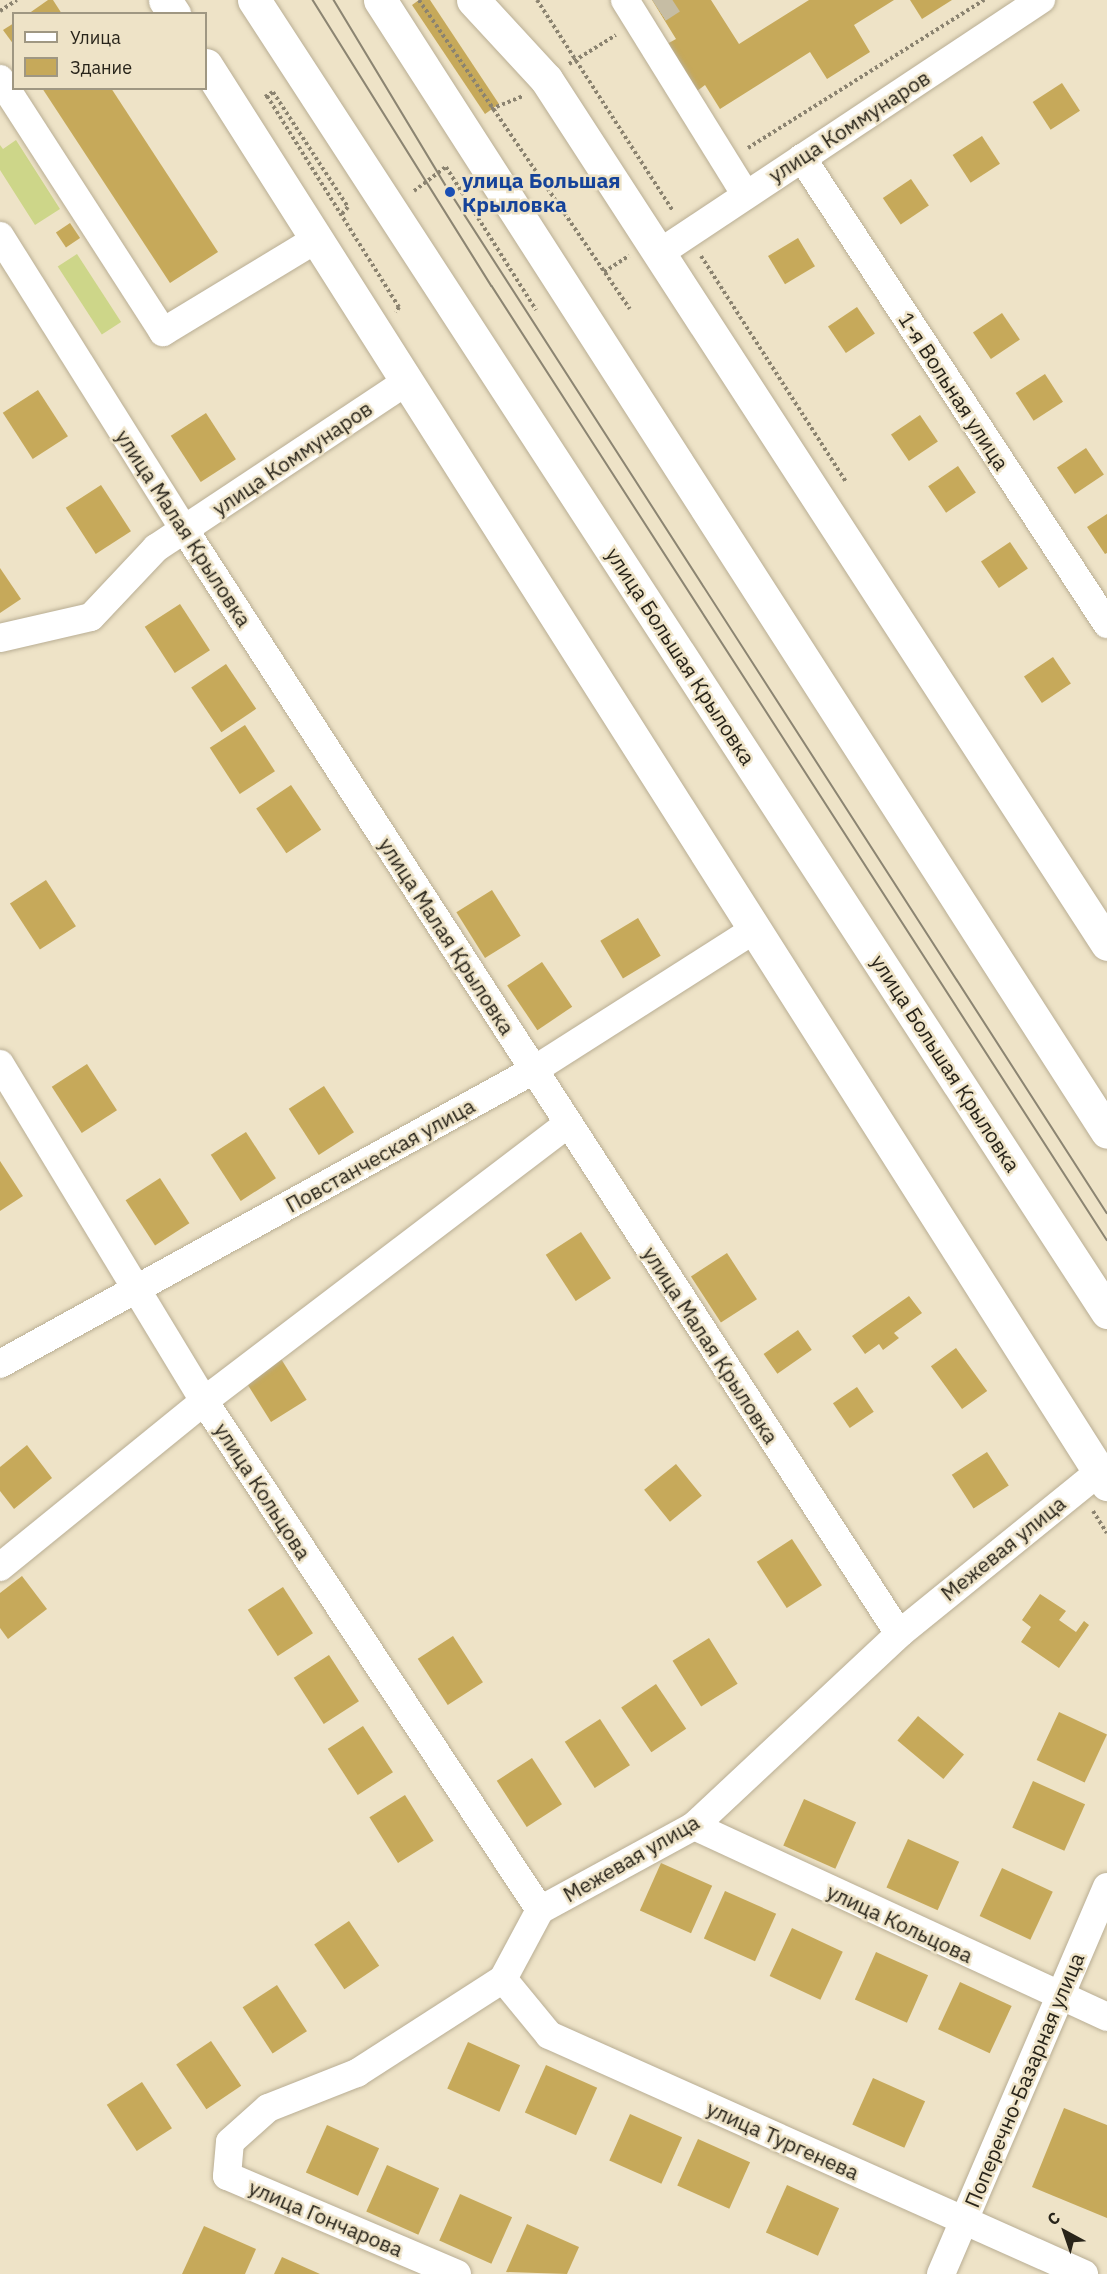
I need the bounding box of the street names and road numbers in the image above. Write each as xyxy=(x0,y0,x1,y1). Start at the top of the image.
street label: улица Коммунаров xyxy=(764,64,934,188)
street label: 1-я Вольная улица xyxy=(894,307,1014,475)
street label: улица Коммунаров xyxy=(207,395,377,521)
street label: улица Малая Крыловка xyxy=(111,425,257,631)
street label: улица Большая Крыловка xyxy=(601,543,761,769)
street label: улица Малая Крыловка xyxy=(374,833,520,1039)
street label: улица Большая Крыловка xyxy=(866,950,1026,1176)
street label: Повстанческая улица xyxy=(281,1093,479,1217)
street label: улица Малая Крыловка xyxy=(638,1242,784,1448)
street label: улица Кольцова xyxy=(209,1418,317,1564)
street label: Межевая улица xyxy=(936,1490,1070,1606)
street label: Межевая улица xyxy=(559,1809,703,1907)
street label: улица Кольцова xyxy=(823,1878,977,1968)
street label: Поперечно-Базарная улица xyxy=(959,1949,1089,2211)
street label: улица Тургенева xyxy=(703,2095,863,2185)
street label: улица Гончарова xyxy=(245,2174,407,2262)

